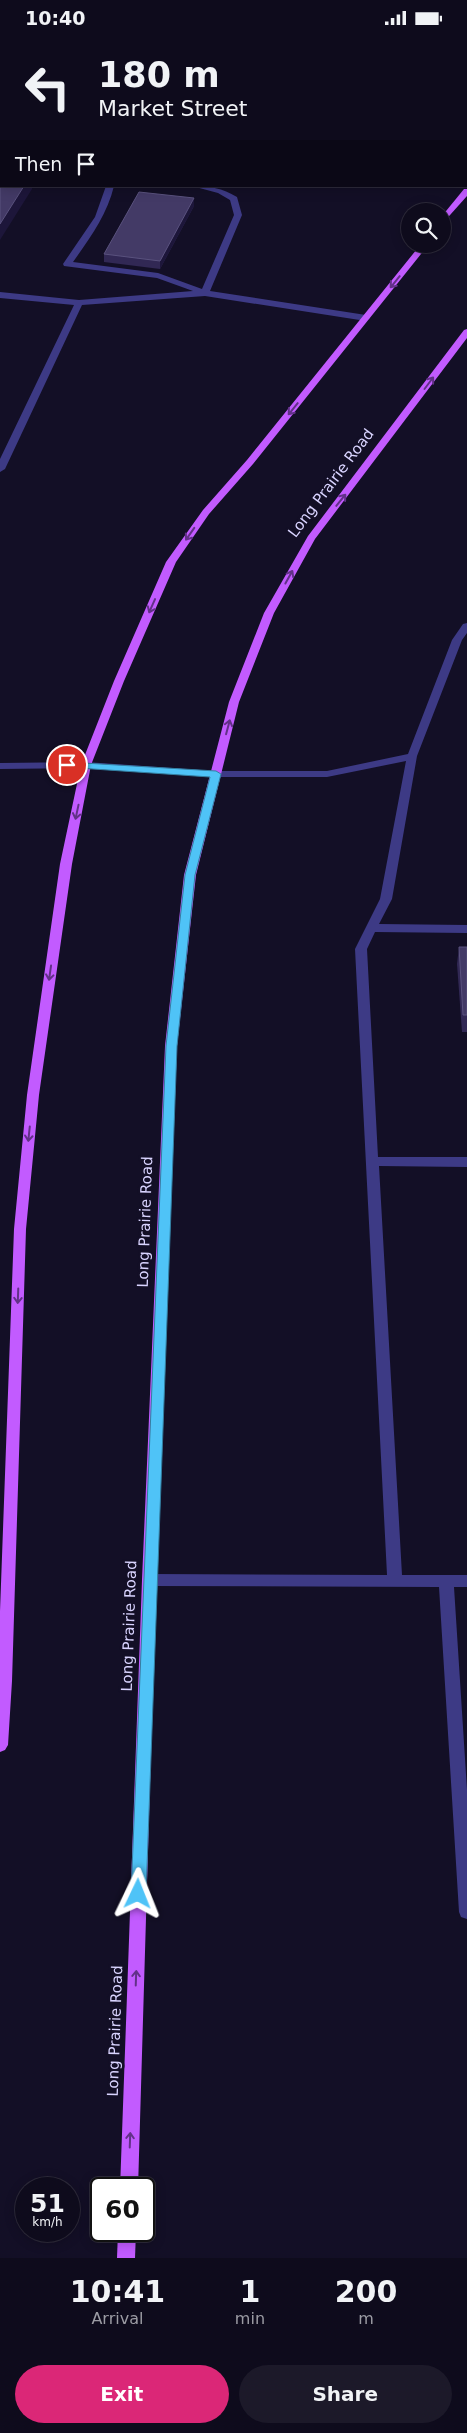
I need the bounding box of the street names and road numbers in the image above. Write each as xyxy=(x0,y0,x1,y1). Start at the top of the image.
street label: Long Prairie Road xyxy=(284,425,378,541)
street label: Long Prairie Road xyxy=(134,1156,156,1288)
street label: Long Prairie Road xyxy=(118,1560,140,1692)
street label: Long Prairie Road xyxy=(104,1965,126,2097)

